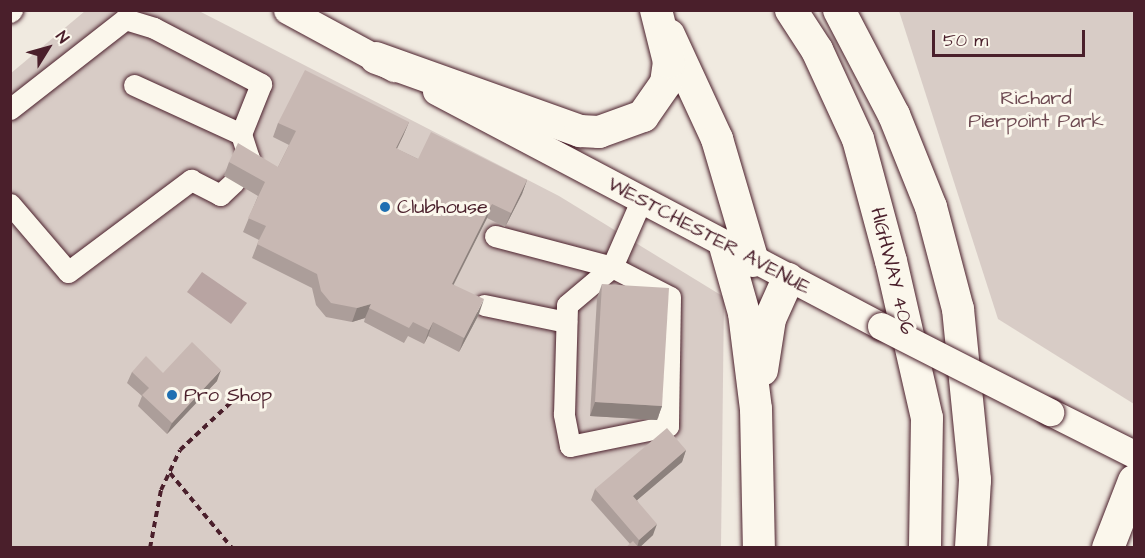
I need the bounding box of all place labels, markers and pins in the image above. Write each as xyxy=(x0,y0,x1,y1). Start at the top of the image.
place label: Clubhouse xyxy=(397,195,488,219)
marker: Clubhouse xyxy=(378,200,392,214)
place label: Pro Shop xyxy=(184,383,272,407)
marker: Pro Shop xyxy=(165,388,179,402)

